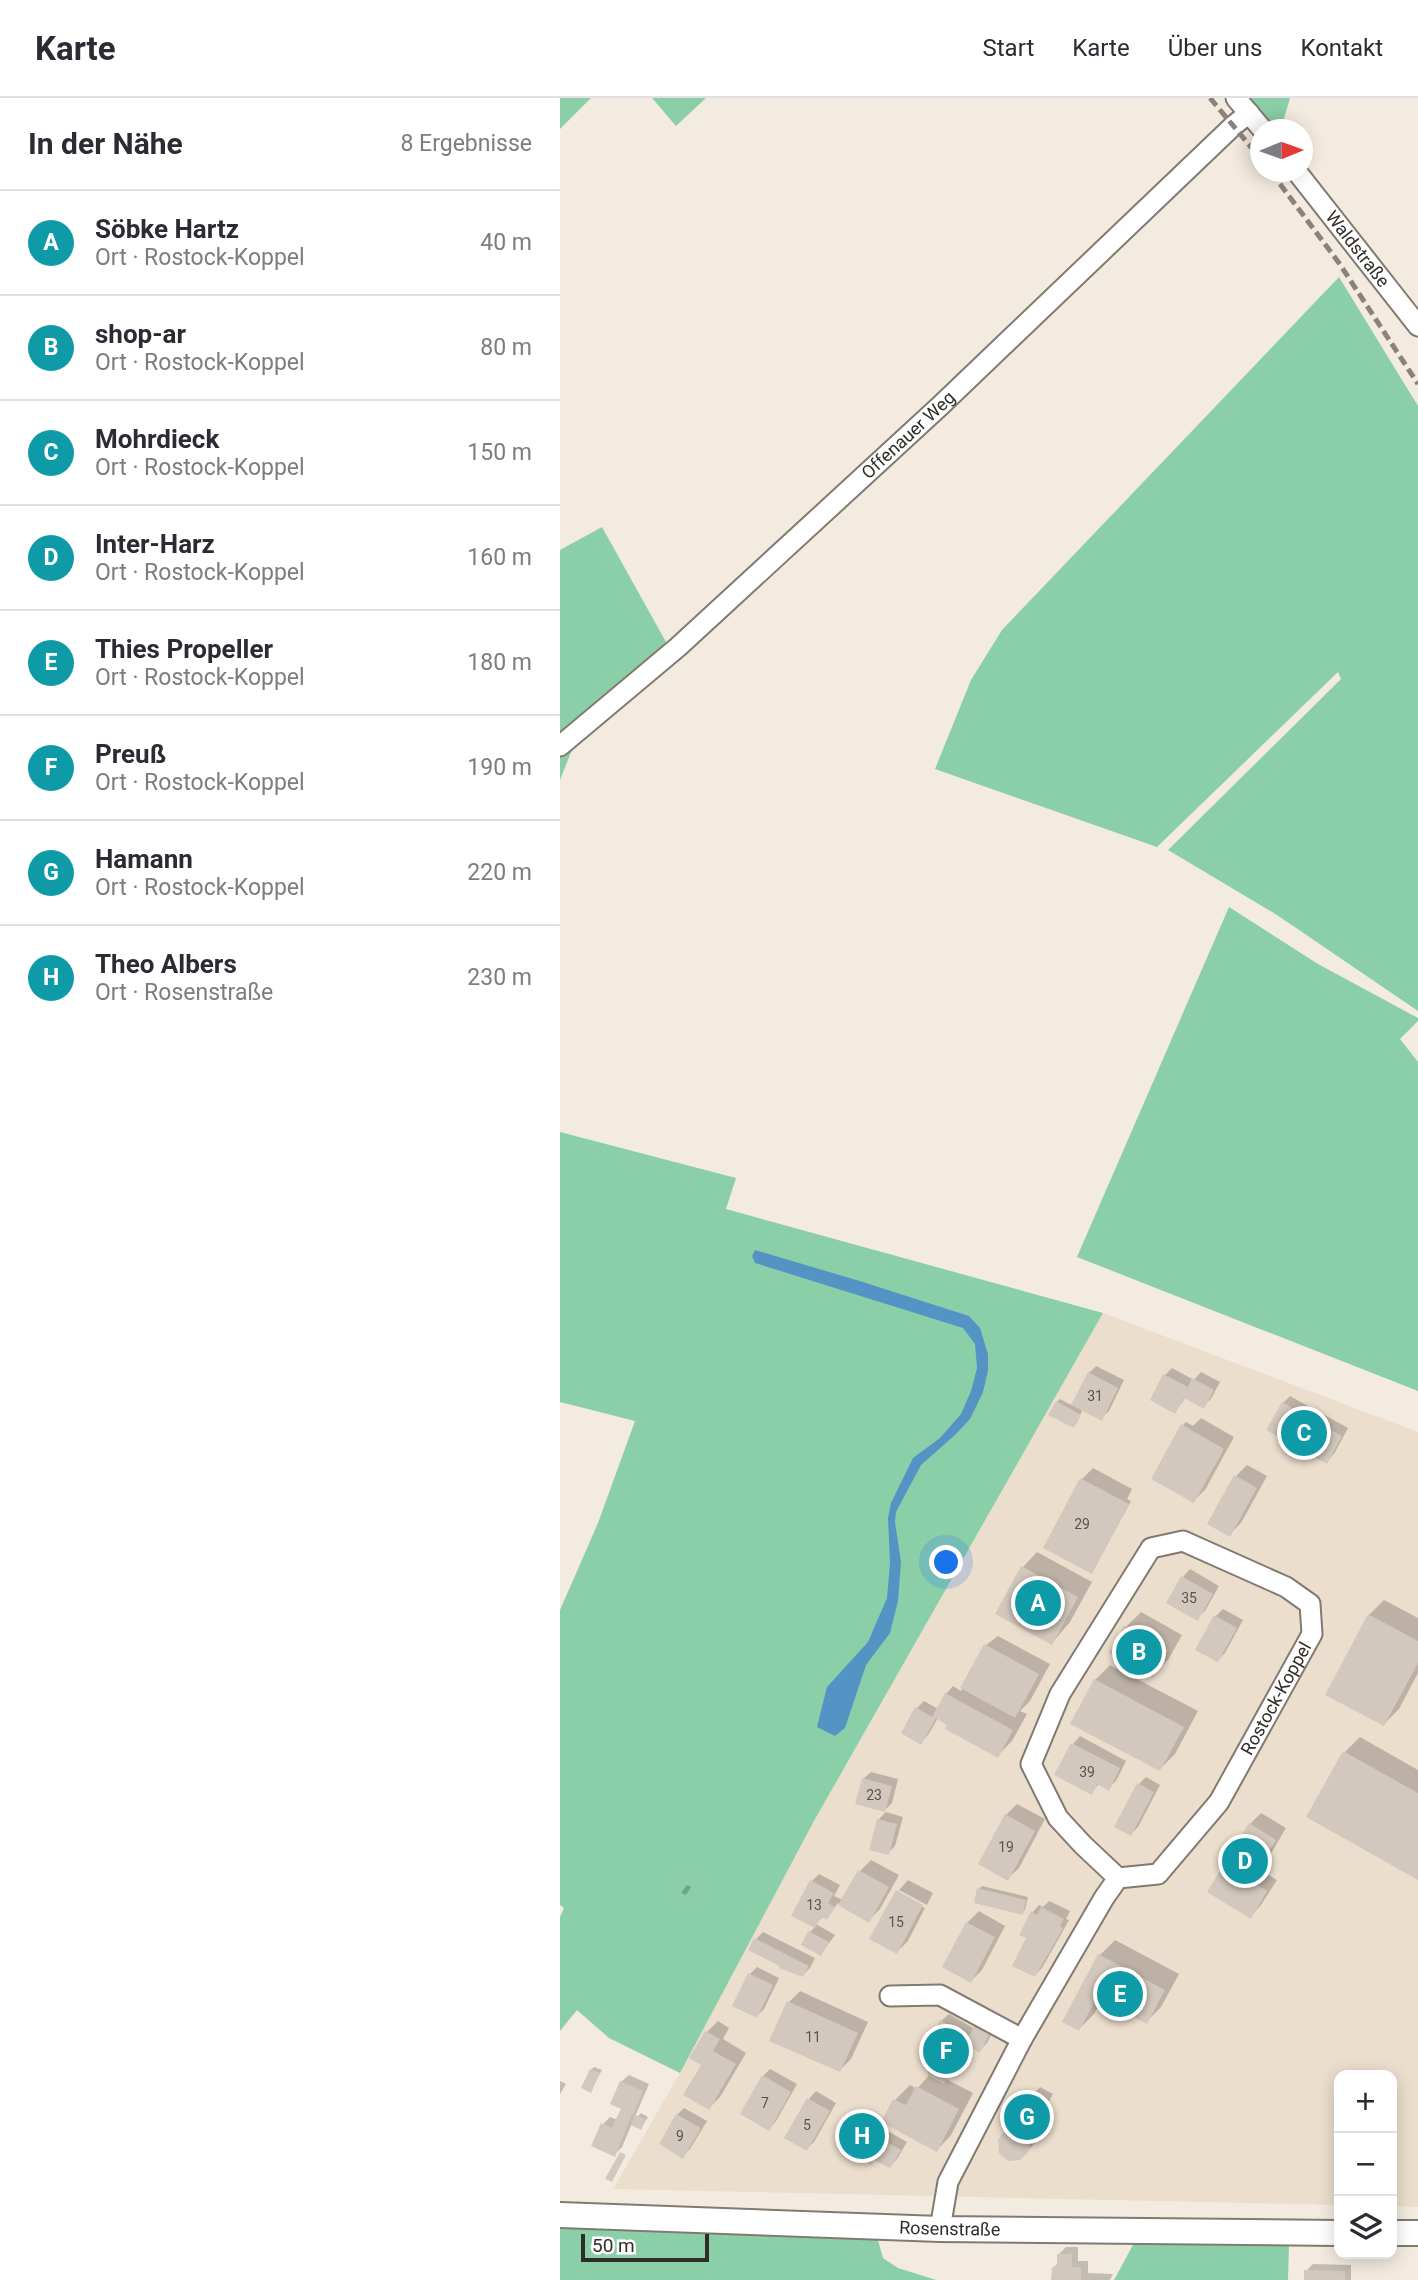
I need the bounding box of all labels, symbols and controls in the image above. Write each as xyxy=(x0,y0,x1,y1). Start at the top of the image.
text: Karte xyxy=(35,29,116,68)
text: Start xyxy=(983,34,1034,62)
text: Karte xyxy=(1072,34,1130,62)
text: Über uns xyxy=(1168,34,1262,62)
text: Kontakt xyxy=(1300,34,1383,62)
north arrow xyxy=(1250,119,1313,182)
text: In der Nähe xyxy=(28,126,183,161)
text: 8 Ergebnisse xyxy=(400,130,532,157)
street label: Waldstraße xyxy=(1322,206,1394,291)
text: Söbke Hartz xyxy=(95,214,239,244)
text: A xyxy=(43,229,59,256)
text: 40 m xyxy=(480,229,532,256)
text: Ort · Rostock-Koppel xyxy=(95,244,305,271)
text: shop-ar xyxy=(95,319,186,349)
text: B xyxy=(44,334,58,361)
text: 80 m xyxy=(480,334,532,361)
text: Ort · Rostock-Koppel xyxy=(95,349,305,376)
street label: Offenauer Weg xyxy=(857,387,959,483)
text: Mohrdieck xyxy=(95,424,219,454)
text: C xyxy=(43,439,59,466)
text: 150 m xyxy=(467,439,532,466)
text: Ort · Rostock-Koppel xyxy=(95,454,305,481)
text: Inter-Harz xyxy=(95,529,215,559)
text: D xyxy=(44,544,58,571)
text: 160 m xyxy=(467,544,532,571)
text: Ort · Rostock-Koppel xyxy=(95,559,305,586)
text: Thies Propeller xyxy=(95,634,273,664)
text: E xyxy=(45,649,57,676)
text: 180 m xyxy=(467,649,532,676)
text: Ort · Rostock-Koppel xyxy=(95,664,305,691)
text: Preuß xyxy=(95,739,166,769)
text: F xyxy=(45,754,57,781)
text: 190 m xyxy=(467,754,532,781)
text: Ort · Rostock-Koppel xyxy=(95,769,305,796)
text: Hamann xyxy=(95,844,193,874)
text: G xyxy=(43,859,59,886)
text: 220 m xyxy=(467,859,532,886)
text: Ort · Rostock-Koppel xyxy=(95,874,305,901)
text: Theo Albers xyxy=(95,949,237,979)
text: H xyxy=(43,964,59,991)
text: 230 m xyxy=(467,964,532,991)
text: Ort · Rosenstraße xyxy=(95,979,273,1006)
house number: 31 xyxy=(1087,1388,1103,1404)
pin: C xyxy=(1281,1407,1327,1459)
house number: 29 xyxy=(1074,1516,1090,1532)
your location xyxy=(929,1545,963,1579)
pin: A xyxy=(1015,1577,1061,1629)
house number: 35 xyxy=(1181,1590,1197,1606)
pin: B xyxy=(1116,1626,1162,1678)
street label: Rostock-Koppel xyxy=(1236,1638,1315,1758)
house number: 39 xyxy=(1079,1764,1095,1780)
house number: 23 xyxy=(866,1787,882,1803)
pin: D xyxy=(1222,1835,1268,1887)
house number: 19 xyxy=(998,1839,1014,1855)
house number: 13 xyxy=(806,1897,822,1913)
house number: 15 xyxy=(888,1914,904,1930)
pin: E xyxy=(1097,1968,1143,2020)
pin: F xyxy=(923,2025,969,2077)
house number: 11 xyxy=(805,2029,821,2045)
map controls xyxy=(1334,2070,1397,2259)
button: + xyxy=(1334,2070,1397,2133)
pin: G xyxy=(1004,2091,1050,2143)
house number: 7 xyxy=(761,2095,769,2111)
pin: H xyxy=(839,2110,885,2162)
house number: 5 xyxy=(803,2117,811,2133)
house number: 9 xyxy=(676,2128,684,2144)
button: − xyxy=(1334,2133,1397,2196)
button: layers xyxy=(1334,2196,1397,2259)
street label: Rosenstraße xyxy=(899,2217,1000,2240)
scale bar xyxy=(581,2231,709,2263)
text: 50 m xyxy=(592,2234,635,2257)

